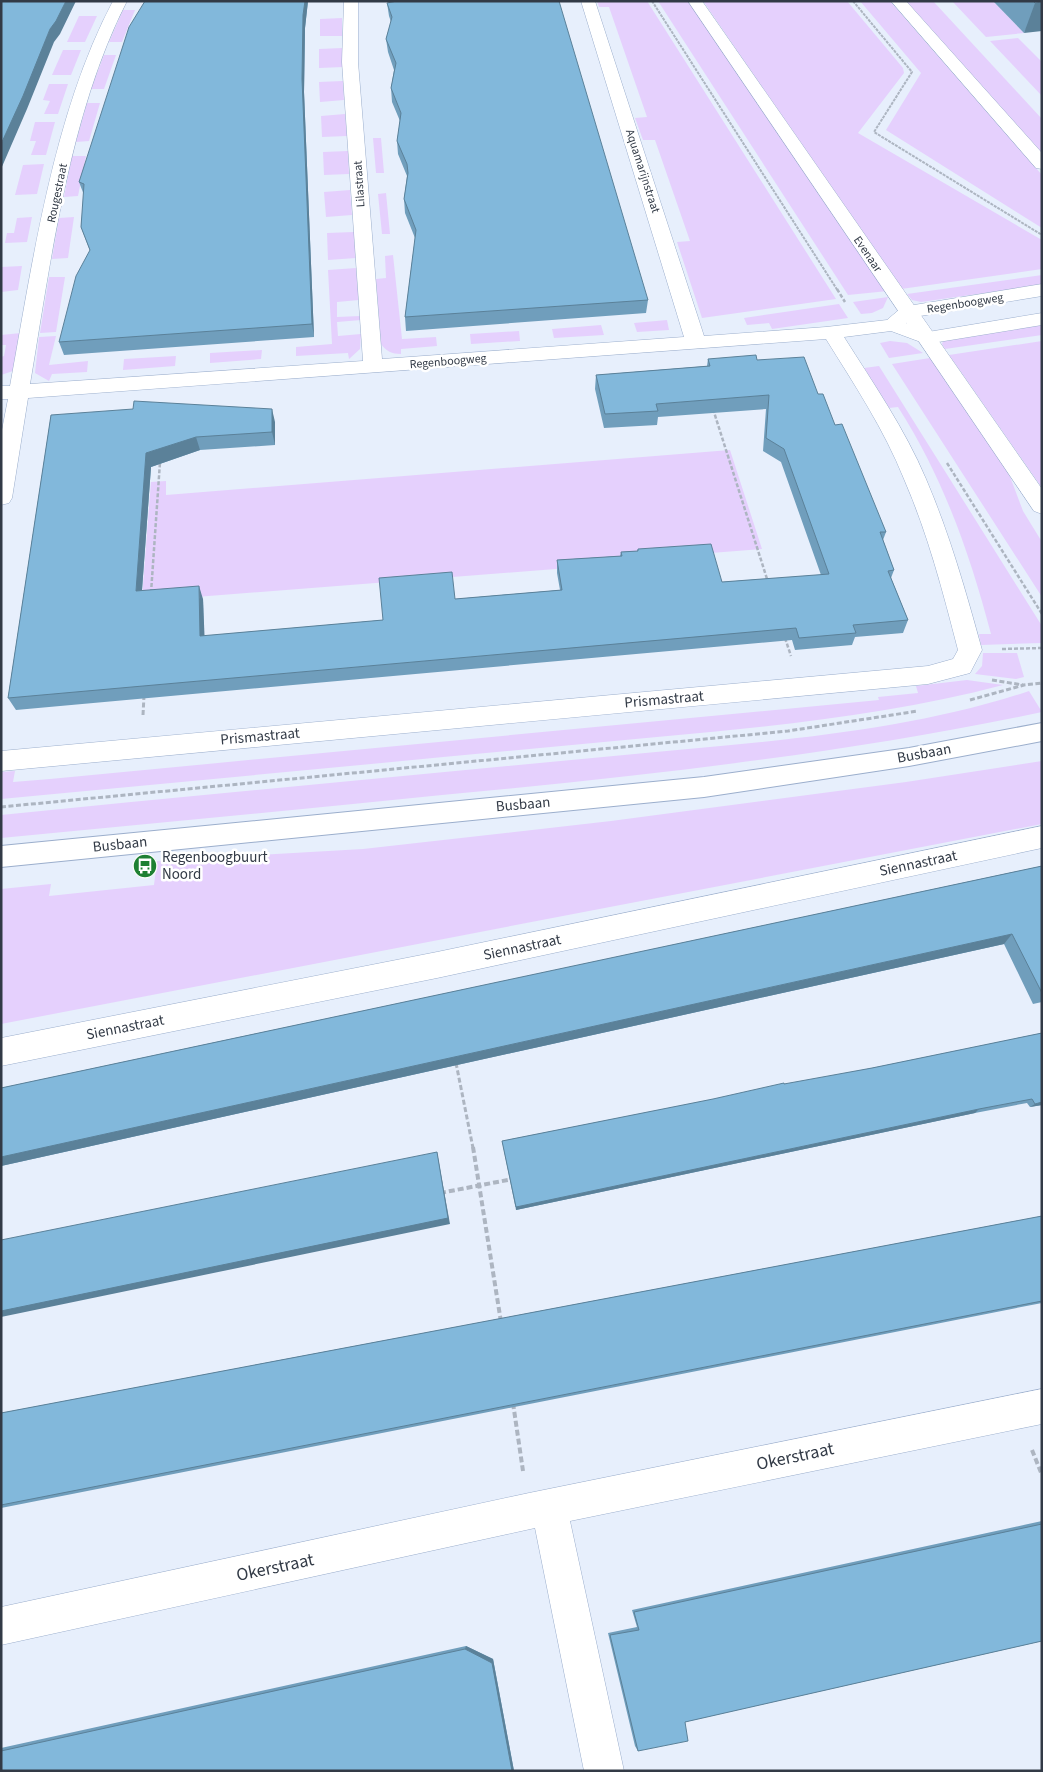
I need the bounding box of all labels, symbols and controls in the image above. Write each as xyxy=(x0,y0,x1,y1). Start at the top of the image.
street label: Aquamarijnstraat xyxy=(621,127,664,215)
street label: Lilastraat xyxy=(349,160,370,208)
street label: Rougestraat xyxy=(43,162,72,224)
street label: Evenaar xyxy=(849,233,886,277)
street label: Regenboogweg xyxy=(926,289,1004,318)
street label: Regenboogweg xyxy=(409,350,487,373)
street label: Prismastraat xyxy=(623,686,705,713)
street label: Prismastraat xyxy=(219,723,301,750)
street label: Busbaan xyxy=(895,738,953,769)
street label: Busbaan xyxy=(495,792,551,817)
street label: Busbaan xyxy=(92,831,148,858)
street label: Siennastraat xyxy=(877,845,959,882)
place label: Regenboogbuurt Noord xyxy=(162,847,268,885)
bus stop icon: Regenboogbuurt Noord xyxy=(132,853,158,879)
street label: Siennastraat xyxy=(481,929,563,966)
street label: Siennastraat xyxy=(84,1010,166,1045)
street label: Okerstraat xyxy=(754,1436,836,1477)
street label: Okerstraat xyxy=(234,1547,316,1588)

